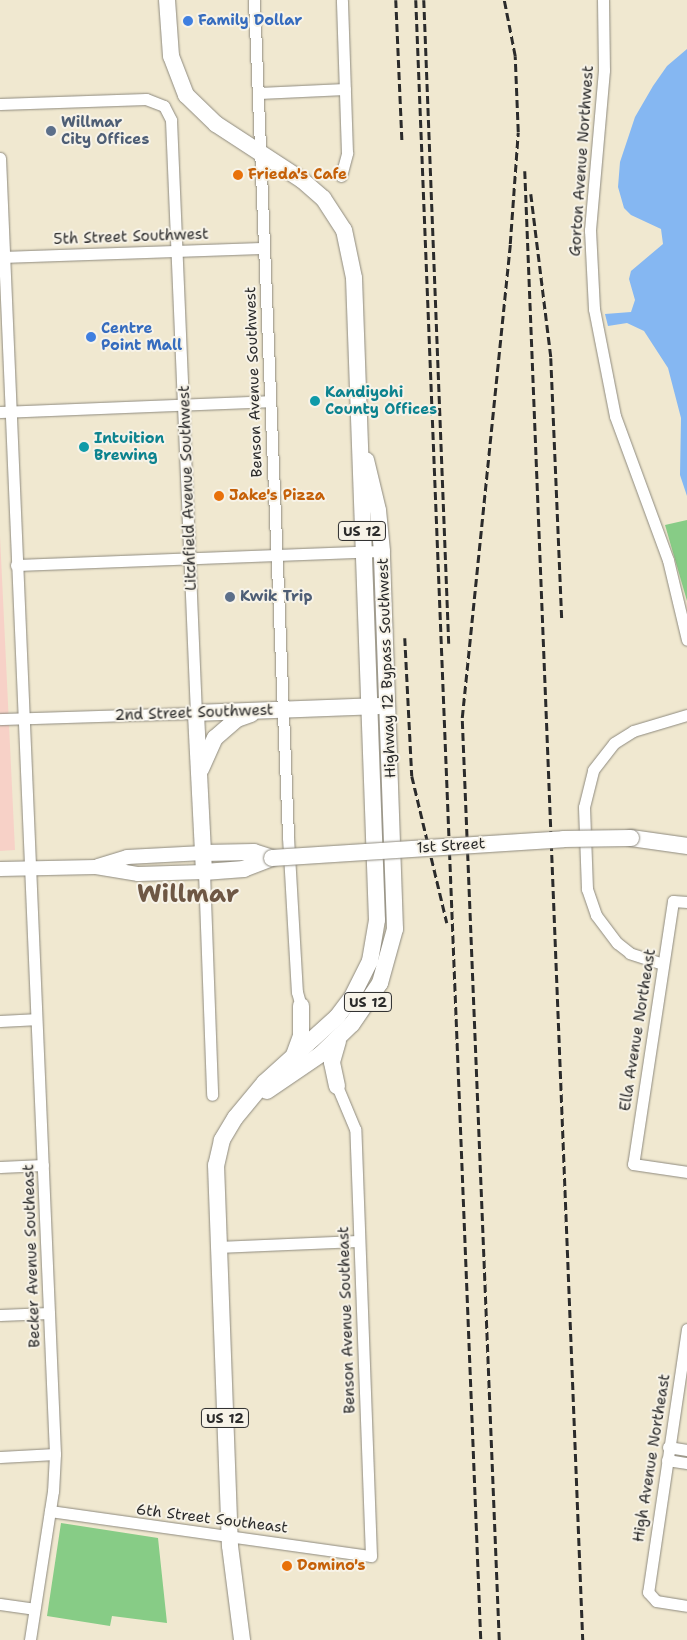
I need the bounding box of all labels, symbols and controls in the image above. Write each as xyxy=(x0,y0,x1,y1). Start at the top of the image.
place label: Family Dollar xyxy=(198,12,302,30)
marker: Family Dollar xyxy=(182,15,194,27)
street label: Gorton Avenue Northwest xyxy=(566,65,598,257)
place label: Willmar City Offices xyxy=(61,113,149,148)
marker: Willmar City Offices xyxy=(45,125,57,137)
place label: Frieda's Cafe xyxy=(248,166,347,184)
marker: Frieda's Cafe xyxy=(232,169,244,181)
street label: 5th Street Southwest xyxy=(53,225,209,249)
street label: Benson Avenue Southwest xyxy=(242,286,266,478)
place label: Centre Point Mall xyxy=(101,319,182,354)
marker: Centre Point Mall xyxy=(85,331,97,343)
place label: Kandiyohi County Offices xyxy=(325,383,437,418)
street label: Litchfield Avenue Southwest xyxy=(175,385,201,591)
marker: Kandiyohi County Offices xyxy=(309,395,321,407)
place label: Intuition Brewing xyxy=(94,429,165,464)
marker: Intuition Brewing xyxy=(78,441,90,453)
place label: Jake's Pizza xyxy=(229,487,325,505)
marker: Jake's Pizza xyxy=(213,490,225,502)
road number: US 12 xyxy=(337,520,387,542)
street label: Highway 12 Bypass Southwest xyxy=(374,557,400,779)
place label: Kwik Trip xyxy=(240,588,313,606)
marker: Kwik Trip xyxy=(224,591,236,603)
street label: 2nd Street Southwest xyxy=(114,701,274,725)
street label: 1st Street xyxy=(416,835,486,857)
district label: Willmar xyxy=(137,878,239,908)
street label: Ella Avenue Northeast xyxy=(616,948,660,1112)
road number: US 12 xyxy=(343,990,393,1014)
street label: Becker Avenue Southeast xyxy=(20,1164,44,1348)
street label: Benson Avenue Southeast xyxy=(335,1226,359,1414)
street label: High Avenue Northeast xyxy=(630,1373,674,1543)
road number: US 12 xyxy=(200,1406,250,1430)
street label: 6th Street Southeast xyxy=(135,1501,289,1537)
place label: Domino's xyxy=(297,1557,365,1575)
marker: Domino's xyxy=(281,1560,293,1572)

